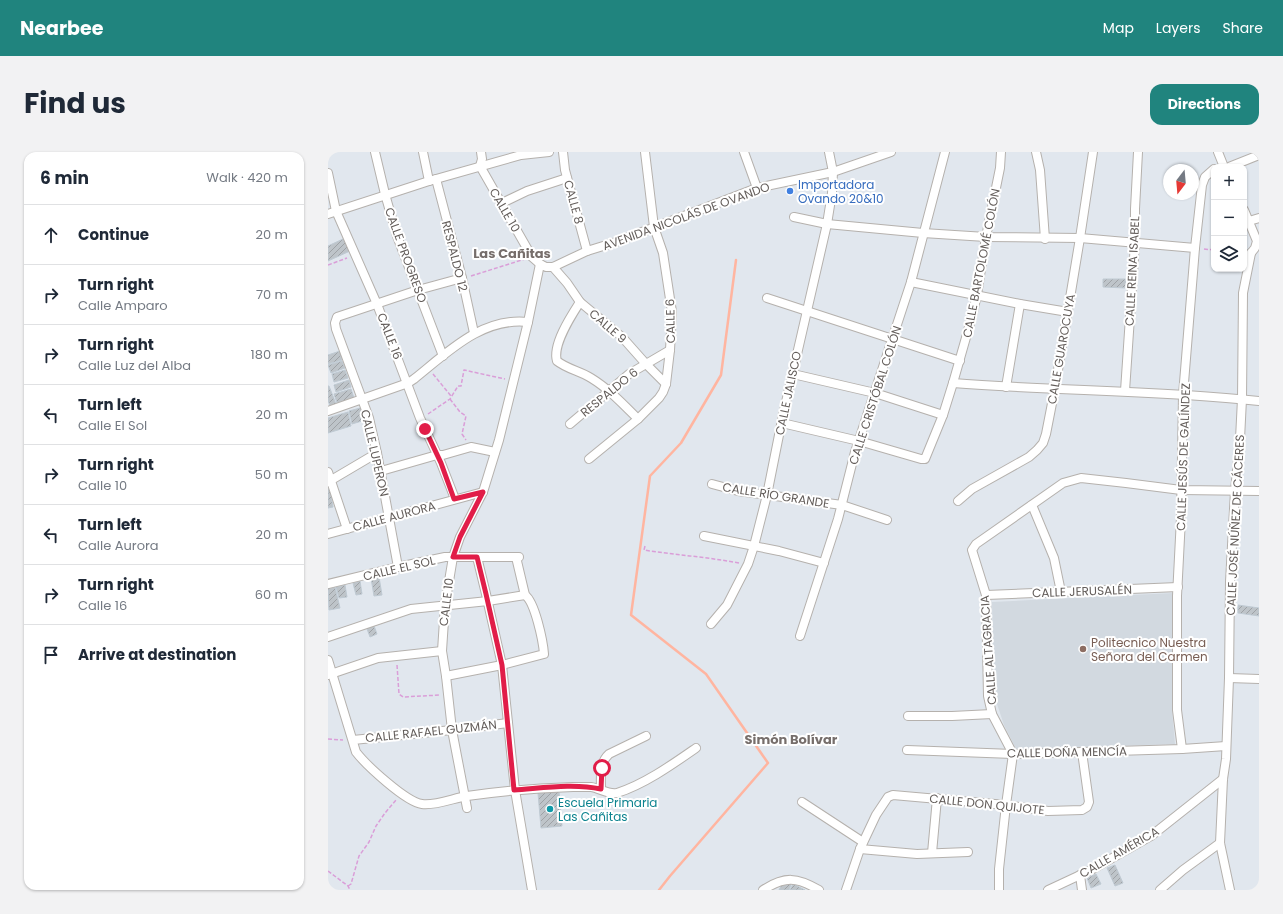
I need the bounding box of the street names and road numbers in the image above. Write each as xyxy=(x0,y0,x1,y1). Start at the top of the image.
street label: CALLE 8 xyxy=(560,178,588,226)
street label: AVENIDA NICOLÁS DE OVANDO xyxy=(600,178,772,254)
street label: CALLE 10 xyxy=(486,185,524,235)
street label: CALLE BARTOLOMÉ COLÓN xyxy=(958,187,1004,339)
street label: CALLE PROGRESO xyxy=(381,205,431,305)
street label: CALLE REINA ISABEL xyxy=(1121,216,1143,326)
street label: RESPALDO 12 xyxy=(438,219,472,293)
street label: CALLE GUAROCUYA xyxy=(1043,292,1079,406)
street label: CALLE 6 xyxy=(661,299,679,343)
street label: CALLE 9 xyxy=(586,305,630,347)
street label: CALLE 16 xyxy=(373,310,407,362)
street label: CALLE CRISTÓBAL COLÓN xyxy=(844,323,906,467)
street label: CALLE JALISCO xyxy=(771,349,805,437)
street label: RESPALDO 6 xyxy=(577,364,641,420)
street label: CALLE JESÚS DE GALÍNDEZ xyxy=(1172,383,1194,531)
street label: CALLE LUPERON xyxy=(357,408,393,498)
street label: CALLE JOSÉ NÚÑEZ DE CÁCERES xyxy=(1222,434,1248,616)
street label: CALLE RÍO GRANDE xyxy=(721,478,831,512)
street label: CALLE AURORA xyxy=(351,497,437,535)
street label: CALLE EL SOL xyxy=(361,551,437,585)
street label: CALLE 10 xyxy=(435,577,457,627)
street label: CALLE JERUSALÉN xyxy=(1032,581,1132,601)
street label: CALLE ALTAGRACIA xyxy=(976,595,1000,705)
street label: CALLE RAFAEL GUZMÁN xyxy=(365,716,497,746)
street label: CALLE DOÑA MENCÍA xyxy=(1007,742,1127,762)
street label: CALLE DON QUIJOTE xyxy=(929,790,1045,818)
street label: CALLE AMÉRICA xyxy=(1076,822,1162,882)

